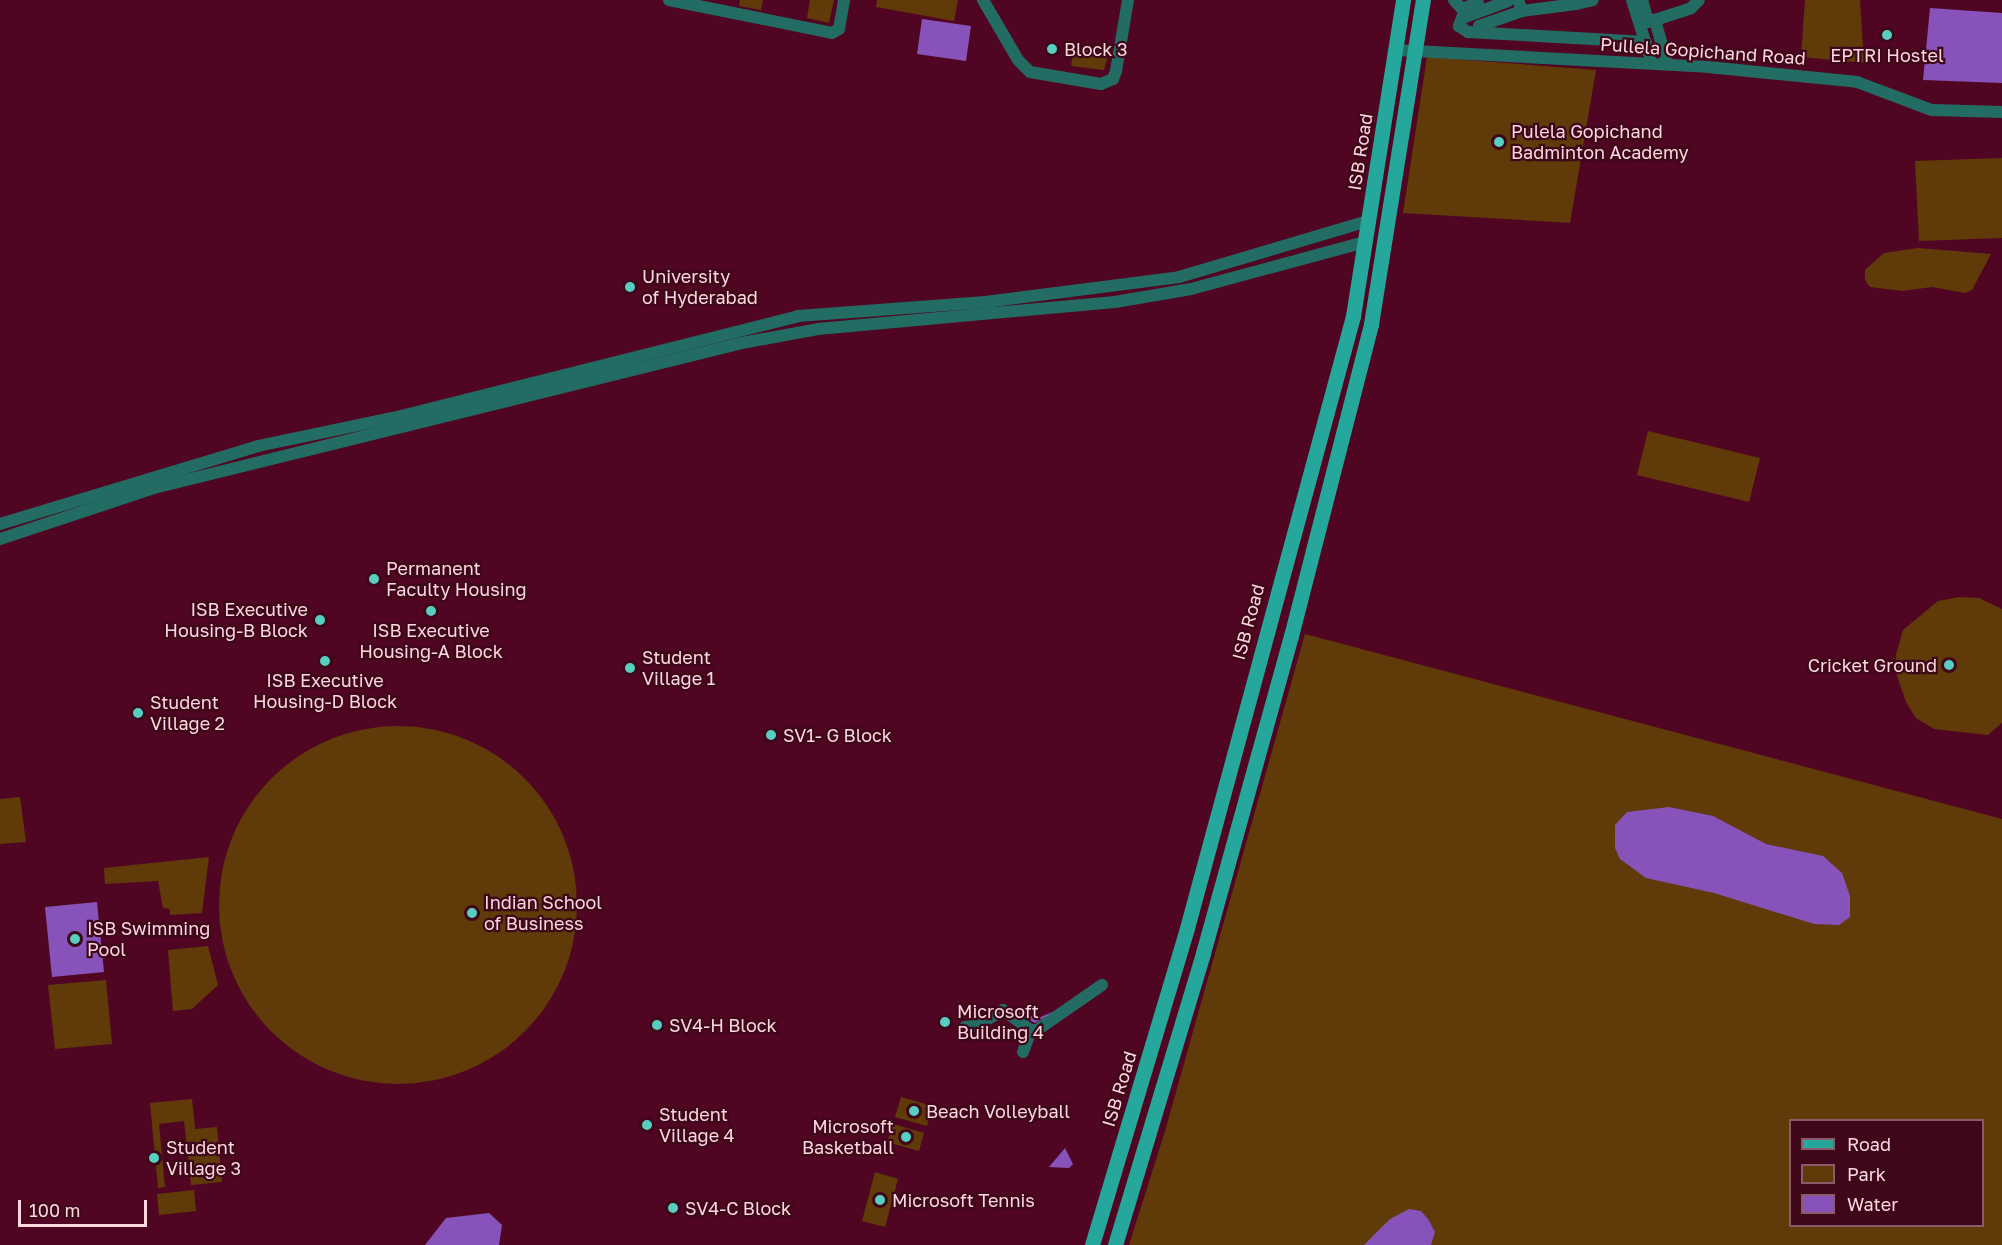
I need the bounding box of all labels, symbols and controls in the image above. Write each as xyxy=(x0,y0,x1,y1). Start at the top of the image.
marker: EPTRI Hostel xyxy=(1880,28,1894,42)
street label: Pullela Gopichand Road xyxy=(1599,33,1807,69)
place label: Block 3 xyxy=(1064,38,1127,60)
marker: Block 3 xyxy=(1045,42,1059,56)
place label: EPTRI Hostel xyxy=(1830,44,1944,66)
street label: ISB Road xyxy=(1343,112,1377,192)
place label: Pulela Gopichand Badminton Academy xyxy=(1511,121,1689,164)
marker: Pulela Gopichand Badminton Academy xyxy=(1492,135,1506,149)
place label: University of Hyderabad xyxy=(642,266,758,308)
marker: University of Hyderabad xyxy=(623,280,637,294)
place label: Permanent Faculty Housing xyxy=(386,558,527,600)
marker: Permanent Faculty Housing xyxy=(367,572,381,586)
street label: ISB Road xyxy=(1227,582,1269,662)
place label: ISB Executive Housing-B Block xyxy=(164,599,308,642)
marker: ISB Executive Housing-A Block xyxy=(424,604,438,618)
marker: ISB Executive Housing-B Block xyxy=(313,613,327,627)
place label: ISB Executive Housing-A Block xyxy=(359,620,503,662)
place label: Student Village 1 xyxy=(642,647,715,690)
marker: ISB Executive Housing-D Block xyxy=(318,654,332,668)
place label: Cricket Ground xyxy=(1808,654,1937,676)
marker: Cricket Ground xyxy=(1942,658,1956,672)
marker: Student Village 1 xyxy=(623,661,637,675)
place label: ISB Executive Housing-D Block xyxy=(253,670,397,712)
place label: Student Village 2 xyxy=(150,692,225,734)
marker: Student Village 2 xyxy=(131,706,145,720)
place label: SV1- G Block xyxy=(783,724,892,746)
marker: SV1- G Block xyxy=(764,728,778,742)
place label: Indian School of Business xyxy=(484,892,602,934)
marker: Indian School of Business xyxy=(465,906,479,920)
place label: ISB Swimming Pool xyxy=(87,918,210,960)
marker: ISB Swimming Pool xyxy=(68,932,82,946)
place label: Microsoft Building 4 xyxy=(957,1001,1044,1044)
place label: SV4-H Block xyxy=(669,1014,777,1036)
marker: Microsoft Building 4 xyxy=(938,1015,952,1029)
marker: SV4-H Block xyxy=(650,1018,664,1032)
street label: ISB Road xyxy=(1097,1049,1141,1129)
place label: Beach Volleyball xyxy=(926,1100,1070,1122)
place label: Student Village 4 xyxy=(659,1104,735,1146)
marker: Beach Volleyball xyxy=(907,1104,921,1118)
place label: Microsoft Basketball xyxy=(802,1116,894,1158)
marker: Student Village 4 xyxy=(640,1118,654,1132)
legend xyxy=(1789,1119,1984,1227)
marker: Microsoft Basketball xyxy=(899,1130,913,1144)
text: Road xyxy=(1847,1133,1891,1155)
place label: Student Village 3 xyxy=(166,1137,241,1180)
marker: Student Village 3 xyxy=(147,1151,161,1165)
text: Park xyxy=(1847,1163,1886,1185)
scale bar xyxy=(21,1188,150,1226)
place label: Microsoft Tennis xyxy=(892,1189,1035,1211)
marker: Microsoft Tennis xyxy=(873,1193,887,1207)
text: Water xyxy=(1847,1193,1898,1215)
place label: SV4-C Block xyxy=(685,1197,791,1219)
text: 100 m xyxy=(29,1199,80,1221)
marker: SV4-C Block xyxy=(666,1201,680,1215)

